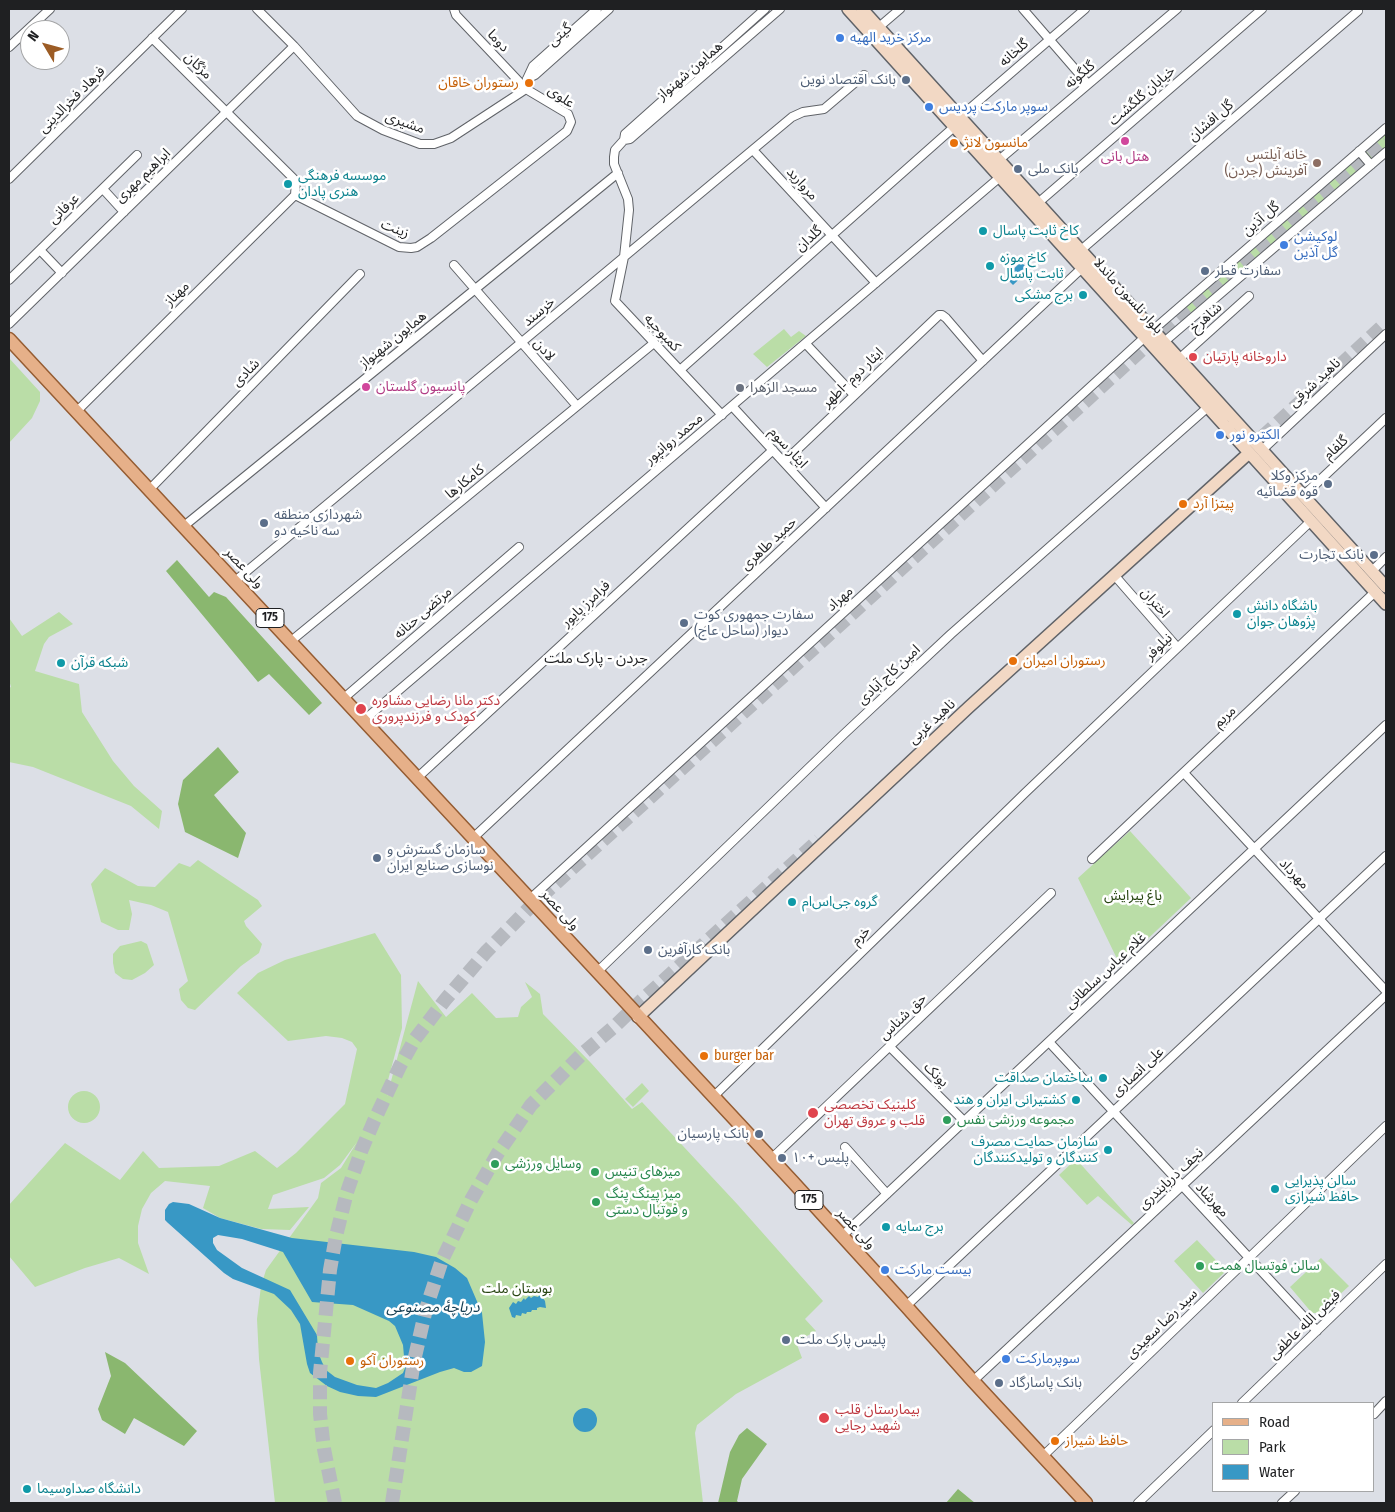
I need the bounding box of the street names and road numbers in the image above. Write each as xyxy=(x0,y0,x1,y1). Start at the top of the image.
street label: گیتی xyxy=(544,20,576,50)
street label: دوما xyxy=(484,26,512,56)
street label: گلخانه xyxy=(996,36,1032,70)
street label: همایون شهنواز xyxy=(654,38,726,104)
street label: مژگان xyxy=(181,49,215,83)
street label: گلگونه xyxy=(1061,58,1099,92)
street label: فرهاد فخرالدینی xyxy=(35,63,109,137)
street label: خیابان گلگشت xyxy=(1105,63,1179,129)
street label: علوی xyxy=(545,82,577,112)
street label: گل‌ افشان xyxy=(1185,97,1237,145)
street label: مشیری xyxy=(383,108,427,138)
street label: ابراهیم مهری xyxy=(112,145,174,207)
street label: مروارید xyxy=(783,164,821,204)
street label: عرفانی xyxy=(45,190,83,228)
street label: گل آذین xyxy=(1239,198,1283,240)
street label: زینت xyxy=(378,216,412,242)
street label: گلدان xyxy=(792,223,826,255)
street label: بلوار نلسون ماندلا xyxy=(1089,255,1167,337)
street label: مهناز xyxy=(161,278,193,310)
street label: خرسند xyxy=(520,294,558,330)
street label: شاهرخ xyxy=(1186,299,1226,337)
street label: همایون شهنواز xyxy=(356,308,430,372)
street label: کمبوجیه xyxy=(640,311,684,355)
street label: لادن xyxy=(530,335,558,365)
street label: ایثار دوم -اطهر xyxy=(819,345,887,411)
street label: ناهید شرقی xyxy=(1286,355,1344,411)
street label: شادی xyxy=(229,356,263,390)
street label: محمد روانپور xyxy=(642,410,706,468)
street label: ایثار سوم xyxy=(765,424,811,472)
street label: گلفام xyxy=(1320,432,1352,464)
street label: کامکارها xyxy=(442,461,488,503)
street label: حمید طاهری xyxy=(738,514,800,574)
street label: ولی عصر xyxy=(221,544,267,592)
street label: فرامرز پایور xyxy=(558,577,614,631)
street label: مرتضی حنانه xyxy=(391,583,455,643)
street label: مهراد xyxy=(823,583,857,615)
street label: اختران xyxy=(1137,584,1173,622)
road number: 175 xyxy=(256,608,284,628)
street label: نیلوفر xyxy=(1142,630,1176,664)
street label: امین کاج آبادی xyxy=(854,642,924,708)
street label: ناهید غربی xyxy=(905,696,959,748)
street label: مریم xyxy=(1210,702,1240,732)
street label: مهرداد xyxy=(1275,855,1313,893)
street label: ولی عصر xyxy=(537,886,583,934)
street label: خرم xyxy=(848,923,874,949)
street label: غلام عباس سلطانی xyxy=(1062,929,1150,1013)
street label: حق شناس xyxy=(876,990,930,1044)
street label: علی انصاری xyxy=(1108,1044,1168,1100)
street label: پونک xyxy=(920,1059,952,1091)
street label: نجف دریابندری xyxy=(1135,1145,1207,1213)
street label: مهرشاد xyxy=(1192,1179,1232,1221)
road number: 175 xyxy=(795,1190,823,1210)
street label: ولی عصر xyxy=(833,1205,879,1253)
street label: سید رضا سعیدی xyxy=(1123,1286,1201,1362)
street label: فیض الله عاطفی xyxy=(1266,1287,1344,1363)

